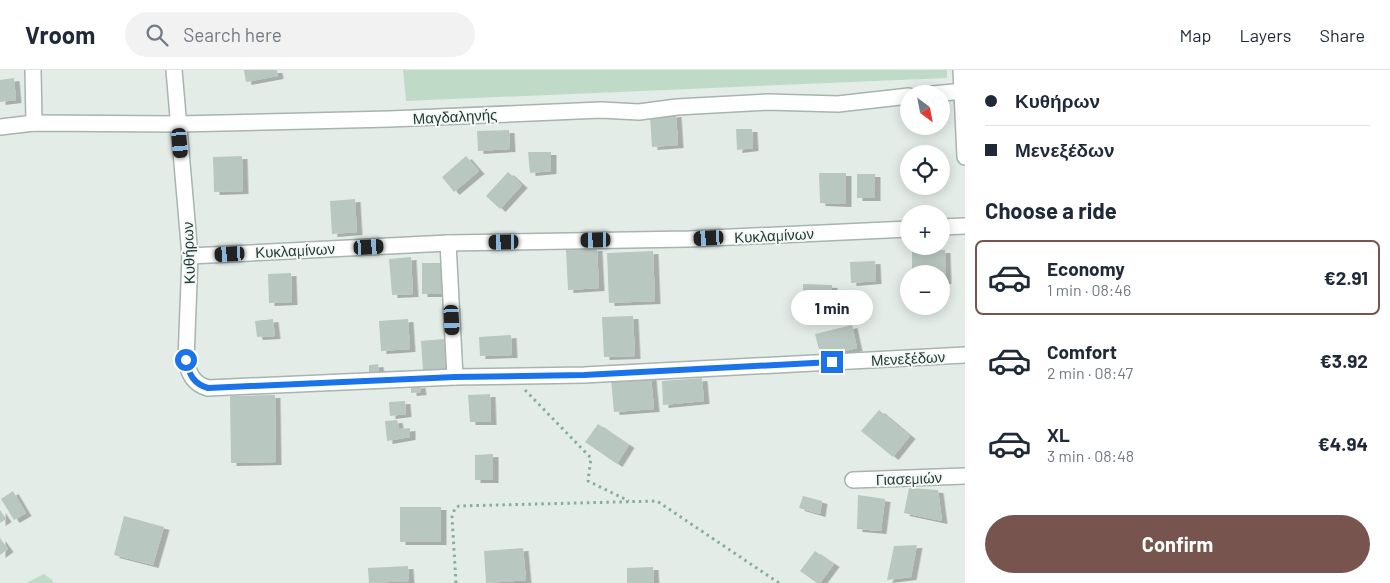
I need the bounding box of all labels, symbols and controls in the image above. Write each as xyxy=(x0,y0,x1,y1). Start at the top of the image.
search box xyxy=(125,12,475,57)
text: Vroom xyxy=(25,20,95,49)
icon: search xyxy=(143,21,171,49)
text: Search here xyxy=(183,23,282,46)
text: Map xyxy=(1179,24,1211,46)
text: Layers xyxy=(1239,24,1292,46)
text: Share xyxy=(1320,24,1365,46)
north arrow xyxy=(900,85,950,135)
map controls xyxy=(900,85,950,315)
text: Κυθήρων xyxy=(1015,89,1100,112)
street label: Μαγδαληνής xyxy=(412,105,498,127)
car xyxy=(171,127,188,159)
text: Μενεξέδων xyxy=(1015,138,1115,161)
button: locate xyxy=(900,145,950,195)
text: Choose a ride xyxy=(985,197,1117,223)
button: + xyxy=(900,205,950,255)
street label: Κυθήρων xyxy=(178,221,198,285)
street label: Κυκλαμίνων xyxy=(734,224,814,246)
car xyxy=(693,230,724,246)
car xyxy=(580,232,611,248)
car xyxy=(488,234,519,250)
street label: Κυκλαμίνων xyxy=(255,239,335,261)
car xyxy=(353,239,384,255)
car xyxy=(214,246,245,262)
icon: car xyxy=(987,255,1032,300)
text: Economy xyxy=(1047,257,1125,280)
button: − xyxy=(900,265,950,315)
text: €2.91 xyxy=(1324,266,1368,289)
text: 1 min · 08:46 xyxy=(1047,280,1131,299)
callout: 1 min xyxy=(791,290,873,324)
text: 1 min xyxy=(814,298,850,317)
car xyxy=(443,305,460,335)
icon: car xyxy=(987,338,1032,383)
text: Comfort xyxy=(1047,340,1117,363)
street label: Μενεξέδων xyxy=(870,347,946,369)
route start xyxy=(175,349,197,371)
text: €3.92 xyxy=(1320,349,1368,372)
route end xyxy=(821,351,843,373)
text: 2 min · 08:47 xyxy=(1047,363,1133,382)
icon: car xyxy=(987,421,1032,466)
text: XL xyxy=(1047,423,1070,446)
text: €4.94 xyxy=(1318,432,1368,455)
text: 3 min · 08:48 xyxy=(1047,446,1134,465)
street label: Γιασεμιών xyxy=(876,468,942,488)
button: Confirm xyxy=(985,515,1370,573)

